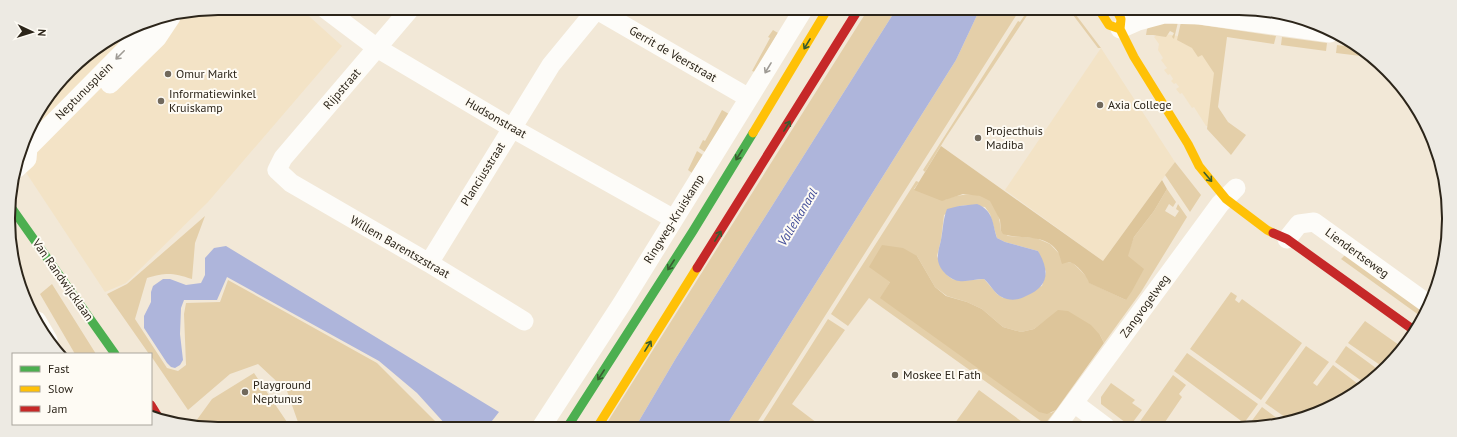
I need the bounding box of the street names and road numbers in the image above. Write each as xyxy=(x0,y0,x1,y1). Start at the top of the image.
street label: Gerrit de Veerstraat xyxy=(627,22,720,85)
street label: Neptunusplein xyxy=(52,59,116,123)
street label: Rijpstraat xyxy=(320,65,363,112)
street label: Hudsonstraat xyxy=(463,94,530,141)
street label: Planciusstraat xyxy=(457,139,508,208)
street label: Ringweg-Kruiskamp xyxy=(640,171,707,266)
street label: Willem Barentszstraat xyxy=(348,212,453,281)
street label: Liendertseweg xyxy=(1322,224,1392,281)
street label: Van Randwijcklaan xyxy=(29,235,97,323)
street label: Zangvogelweg xyxy=(1117,271,1173,340)

